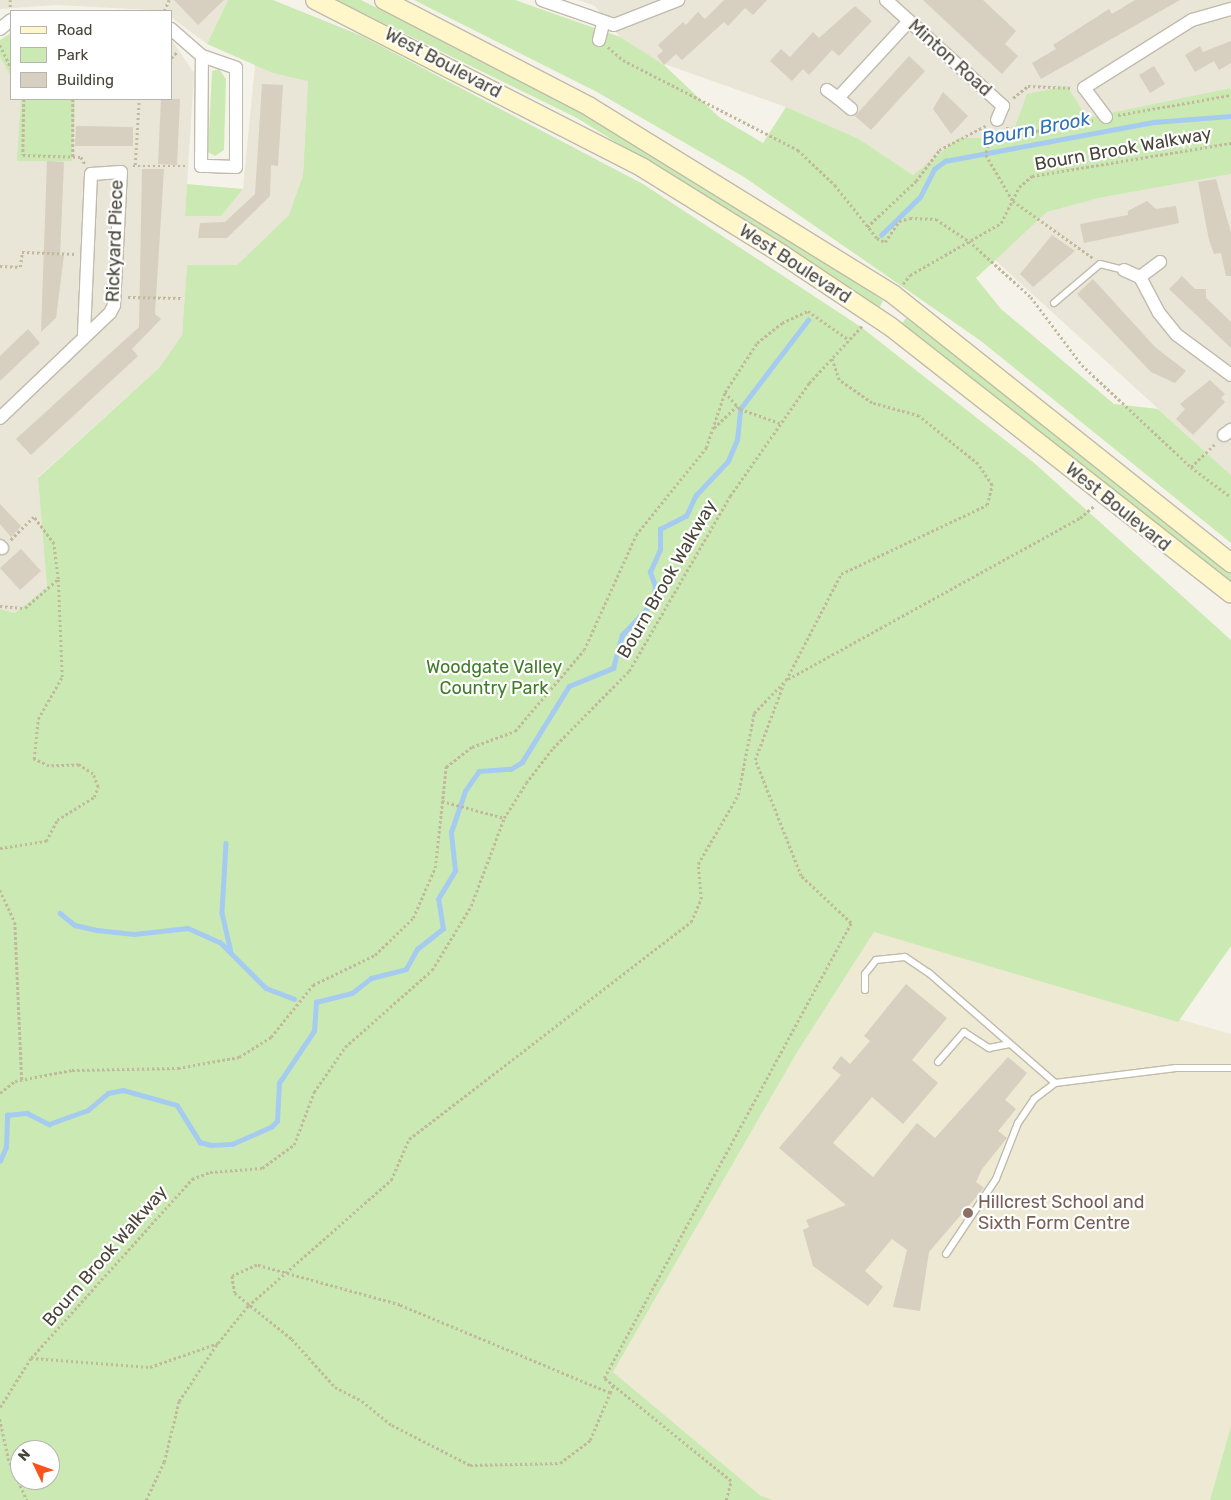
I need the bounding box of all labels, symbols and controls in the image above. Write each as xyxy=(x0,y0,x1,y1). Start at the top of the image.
legend xyxy=(10,10,172,100)
street label: Minton Road xyxy=(904,15,996,101)
text: Road xyxy=(57,21,93,39)
street label: West Boulevard xyxy=(381,23,505,103)
text: Park xyxy=(57,46,88,64)
text: Building xyxy=(57,71,114,89)
water label: Bourn Brook xyxy=(980,107,1092,151)
street label: Bourn Brook Walkway xyxy=(1033,123,1213,175)
street label: Rickyard Piece xyxy=(102,179,128,303)
street label: West Boulevard xyxy=(735,220,855,308)
street label: West Boulevard xyxy=(1061,458,1175,556)
street label: Bourn Brook Walkway xyxy=(613,496,721,662)
park label: Woodgate Valley Country Park xyxy=(426,657,562,700)
street label: Bourn Brook Walkway xyxy=(38,1181,172,1331)
place label: Hillcrest School and Sixth Form Centre xyxy=(978,1192,1144,1234)
marker: Hillcrest School and Sixth Form Centre xyxy=(962,1207,974,1219)
north arrow xyxy=(10,1440,60,1490)
text: N xyxy=(15,1446,34,1465)

